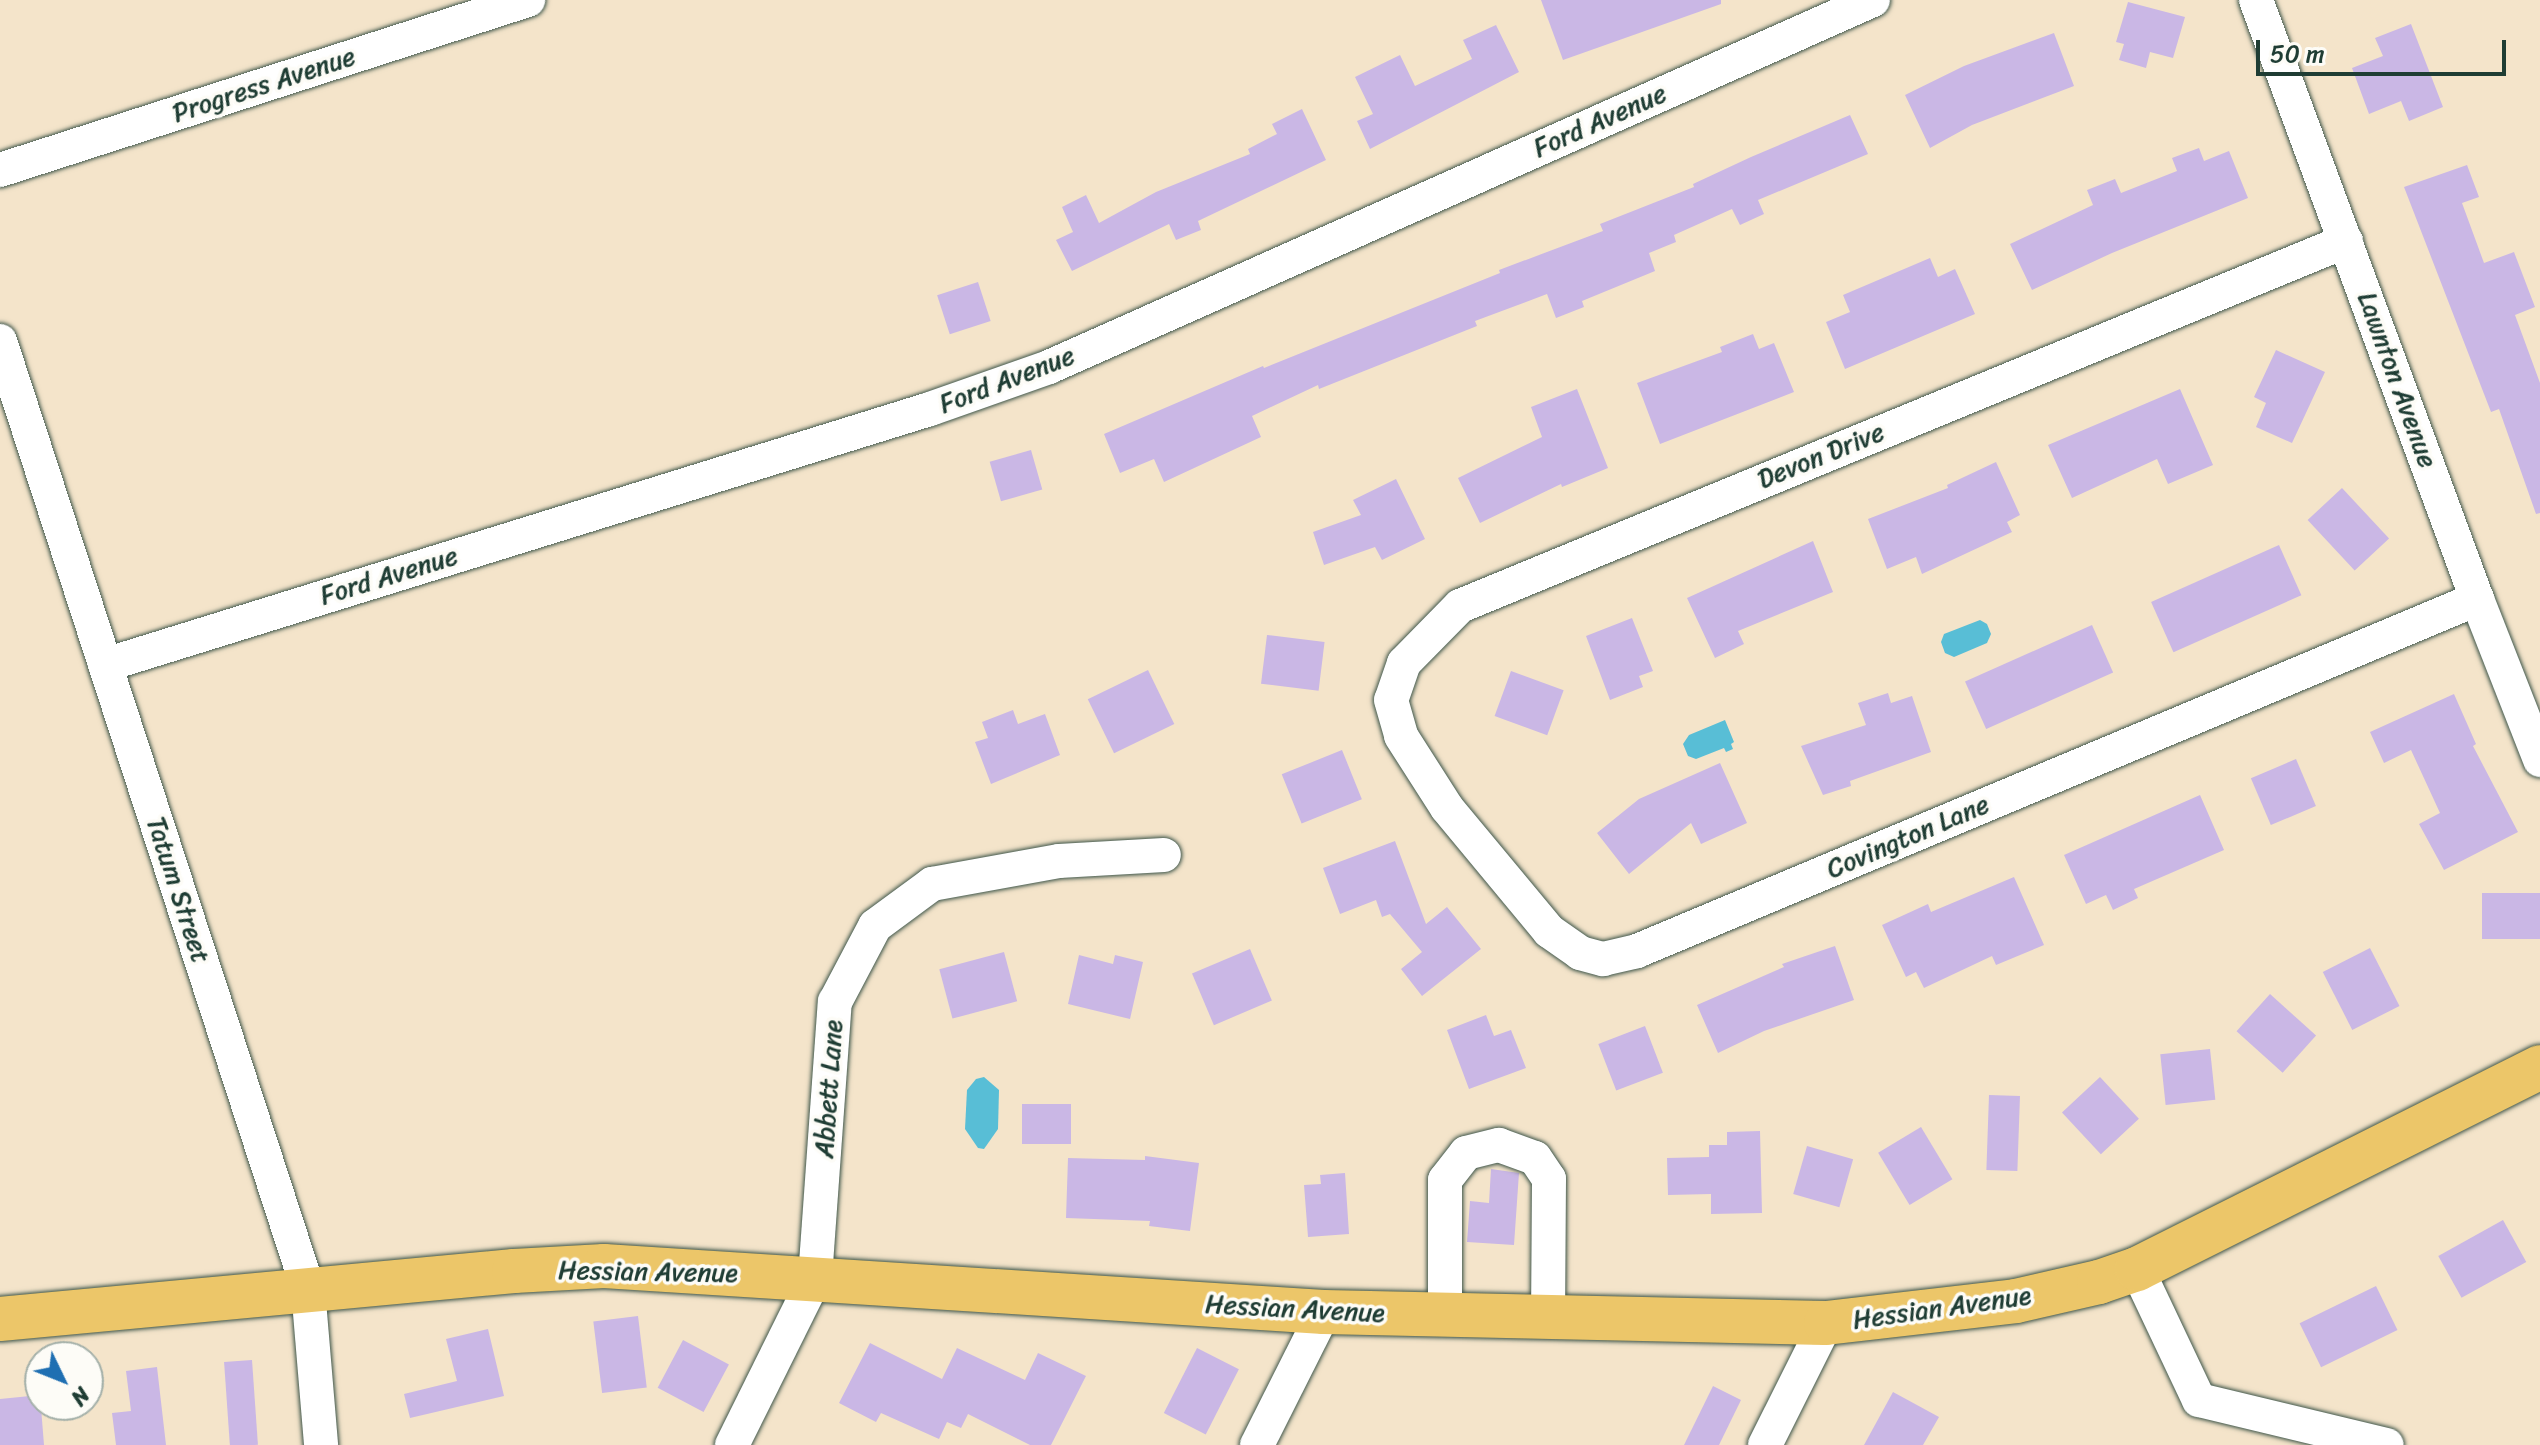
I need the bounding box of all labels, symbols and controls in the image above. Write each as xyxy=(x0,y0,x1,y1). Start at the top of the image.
scale bar xyxy=(2260,24,2510,74)
text: 50 m xyxy=(2270,33,2325,75)
street label: Progress Avenue xyxy=(169,41,359,129)
street label: Ford Avenue xyxy=(1529,78,1671,164)
street label: Lawnton Avenue xyxy=(2351,288,2443,472)
street label: Ford Avenue xyxy=(935,340,1079,420)
street label: Devon Drive xyxy=(1753,416,1889,496)
street label: Ford Avenue xyxy=(317,540,461,612)
street label: Covington Lane xyxy=(1822,789,1994,885)
street label: Tatum Street xyxy=(140,813,216,967)
street label: Abbett Lane xyxy=(809,1018,849,1160)
street label: Hessian Avenue xyxy=(558,1255,738,1289)
street label: Hessian Avenue xyxy=(1851,1280,2033,1336)
street label: Hessian Avenue xyxy=(1204,1289,1386,1329)
north arrow xyxy=(24,1341,104,1421)
text: N xyxy=(61,1377,100,1415)

